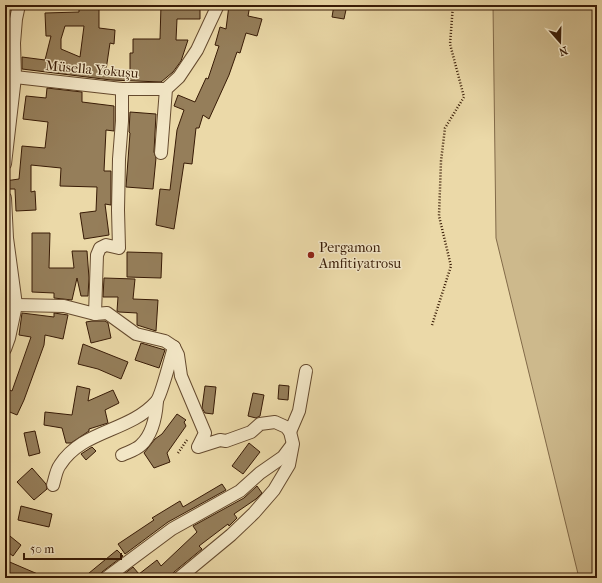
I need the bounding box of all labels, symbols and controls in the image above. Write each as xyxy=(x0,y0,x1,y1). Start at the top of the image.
north arrow xyxy=(540,22,580,62)
text: N xyxy=(556,43,569,59)
street label: Müsella Yokuşu xyxy=(45,57,139,82)
place label: Pergamon Amfitiyatrosu xyxy=(318,239,401,272)
marker: Pergamon Amfitiyatrosu xyxy=(306,250,316,260)
scale bar xyxy=(24,535,121,561)
text: 50 m xyxy=(30,542,54,556)

